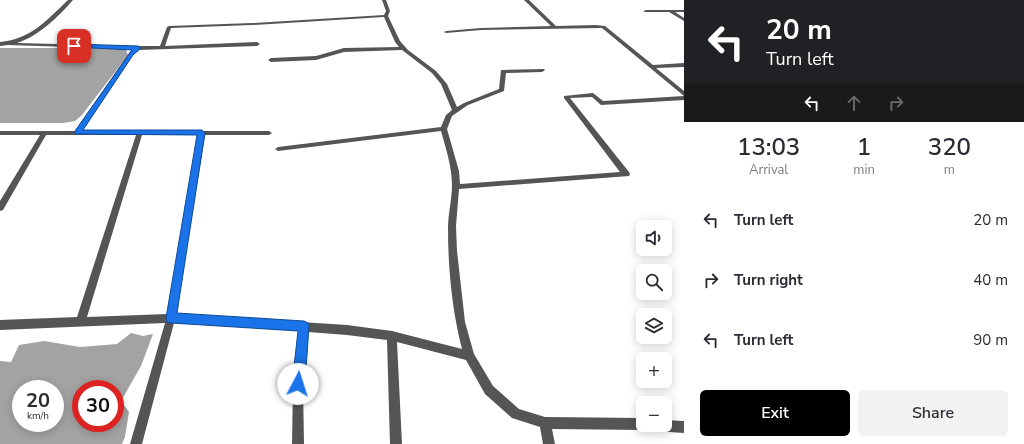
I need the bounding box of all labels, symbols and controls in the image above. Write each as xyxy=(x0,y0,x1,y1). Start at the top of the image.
text: 20 m xyxy=(766,11,832,49)
icon: left xyxy=(700,16,752,68)
pin xyxy=(57,29,91,63)
icon: arrive xyxy=(63,35,85,57)
text: Turn left xyxy=(766,47,834,71)
icon: left xyxy=(801,92,823,114)
icon: ahead xyxy=(843,92,865,114)
icon: right xyxy=(885,92,907,114)
text: 13:03 xyxy=(737,131,800,163)
text: 1 xyxy=(857,131,871,163)
text: 320 xyxy=(928,131,971,163)
text: Arrival xyxy=(749,161,788,179)
text: min xyxy=(853,161,875,179)
text: m xyxy=(944,161,955,179)
icon: left xyxy=(700,209,722,231)
text: Turn left xyxy=(734,210,793,230)
text: 20 m xyxy=(973,210,1008,230)
map controls xyxy=(636,220,672,432)
button: sound xyxy=(636,220,672,256)
button: search xyxy=(636,264,672,300)
icon: right xyxy=(700,269,722,291)
text: Turn right xyxy=(734,270,803,290)
text: 40 m xyxy=(973,270,1008,290)
button: layers xyxy=(636,308,672,344)
icon: left xyxy=(700,329,722,351)
text: Turn left xyxy=(734,330,793,350)
text: 90 m xyxy=(973,330,1008,350)
button: + xyxy=(636,352,672,388)
position arrow xyxy=(277,363,319,405)
speed limit sign: 30 xyxy=(72,380,124,432)
text: 20 xyxy=(26,387,50,414)
button: Exit xyxy=(700,390,850,436)
button: Share xyxy=(858,390,1008,436)
button: − xyxy=(636,396,672,432)
text: km/h xyxy=(27,409,49,423)

